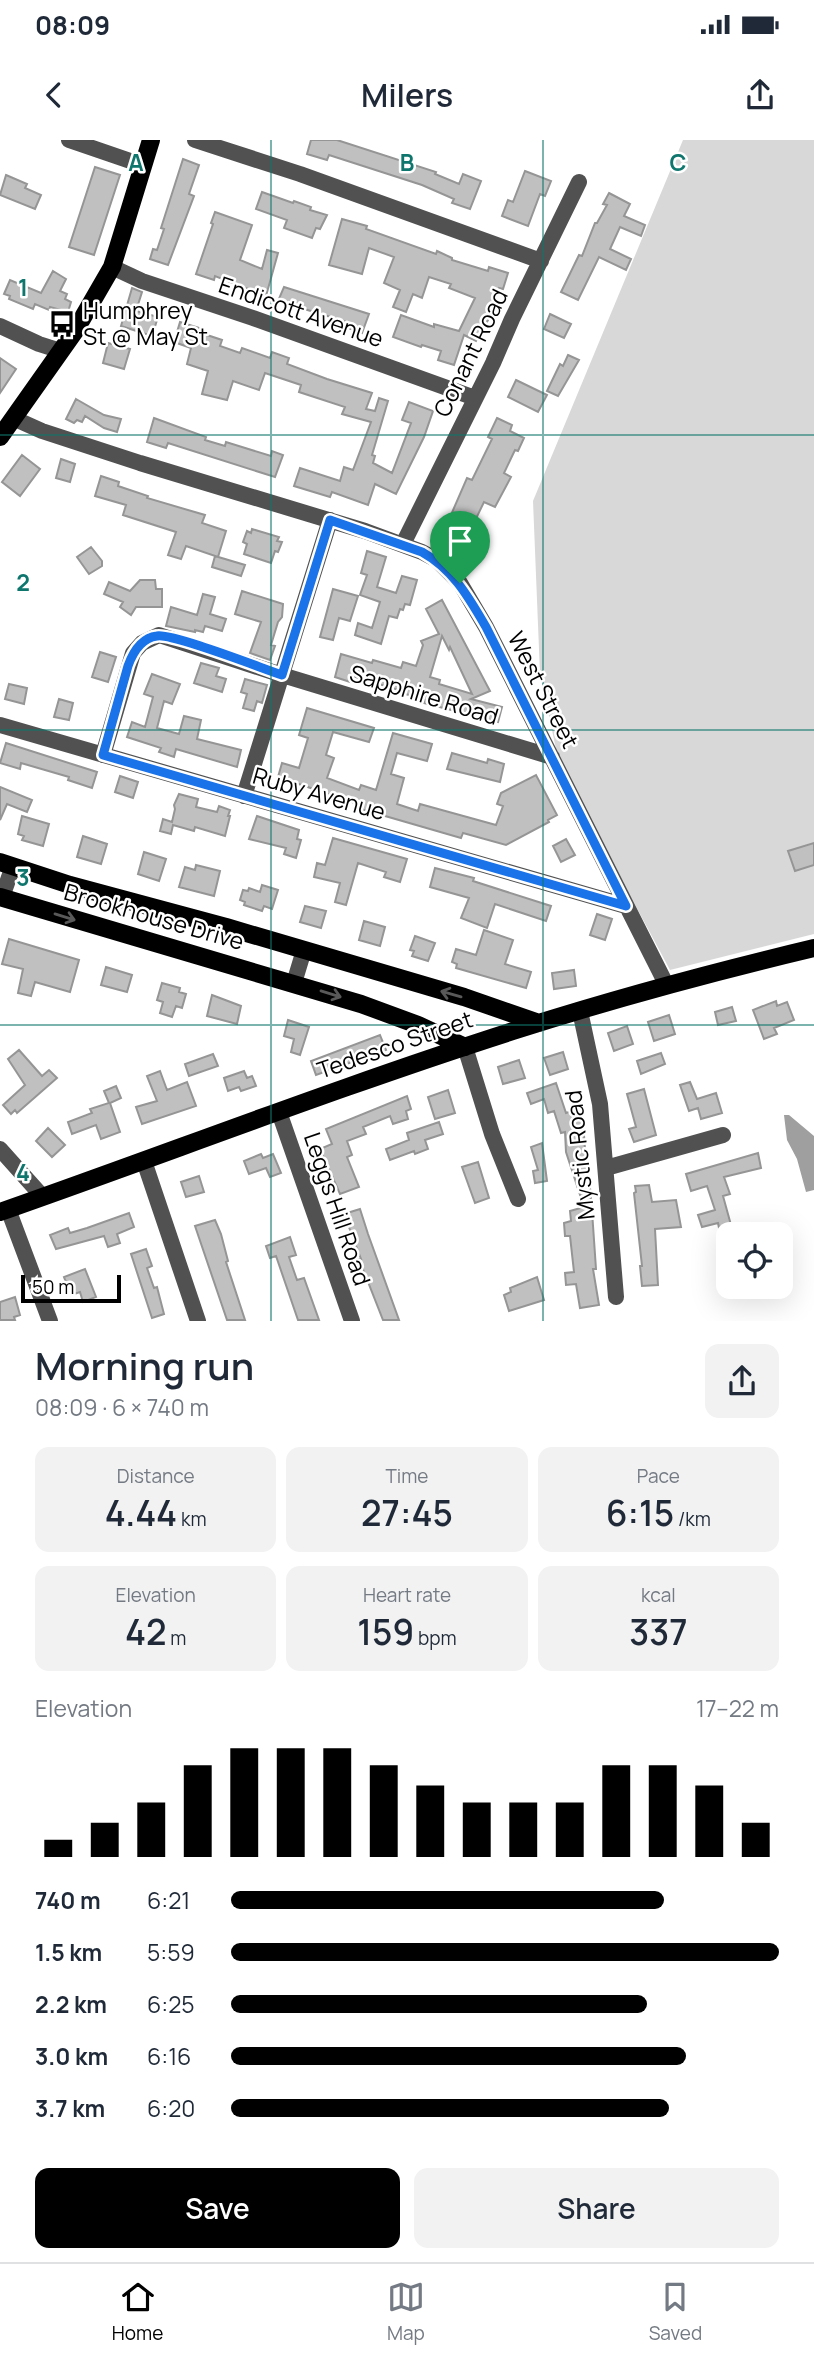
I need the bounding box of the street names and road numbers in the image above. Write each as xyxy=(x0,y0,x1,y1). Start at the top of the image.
street label: Endicott Avenue xyxy=(215,268,388,354)
street label: Conant Road xyxy=(425,283,515,422)
street label: West Street xyxy=(501,626,587,753)
street label: Sapphire Road xyxy=(346,656,503,732)
street label: Ruby Avenue xyxy=(249,759,389,827)
street label: Brookhouse Drive xyxy=(61,875,248,957)
street label: Tedesco Street xyxy=(313,1002,477,1086)
street label: Mystic Road xyxy=(556,1089,602,1221)
street label: Leggs Hill Road xyxy=(297,1128,379,1290)

